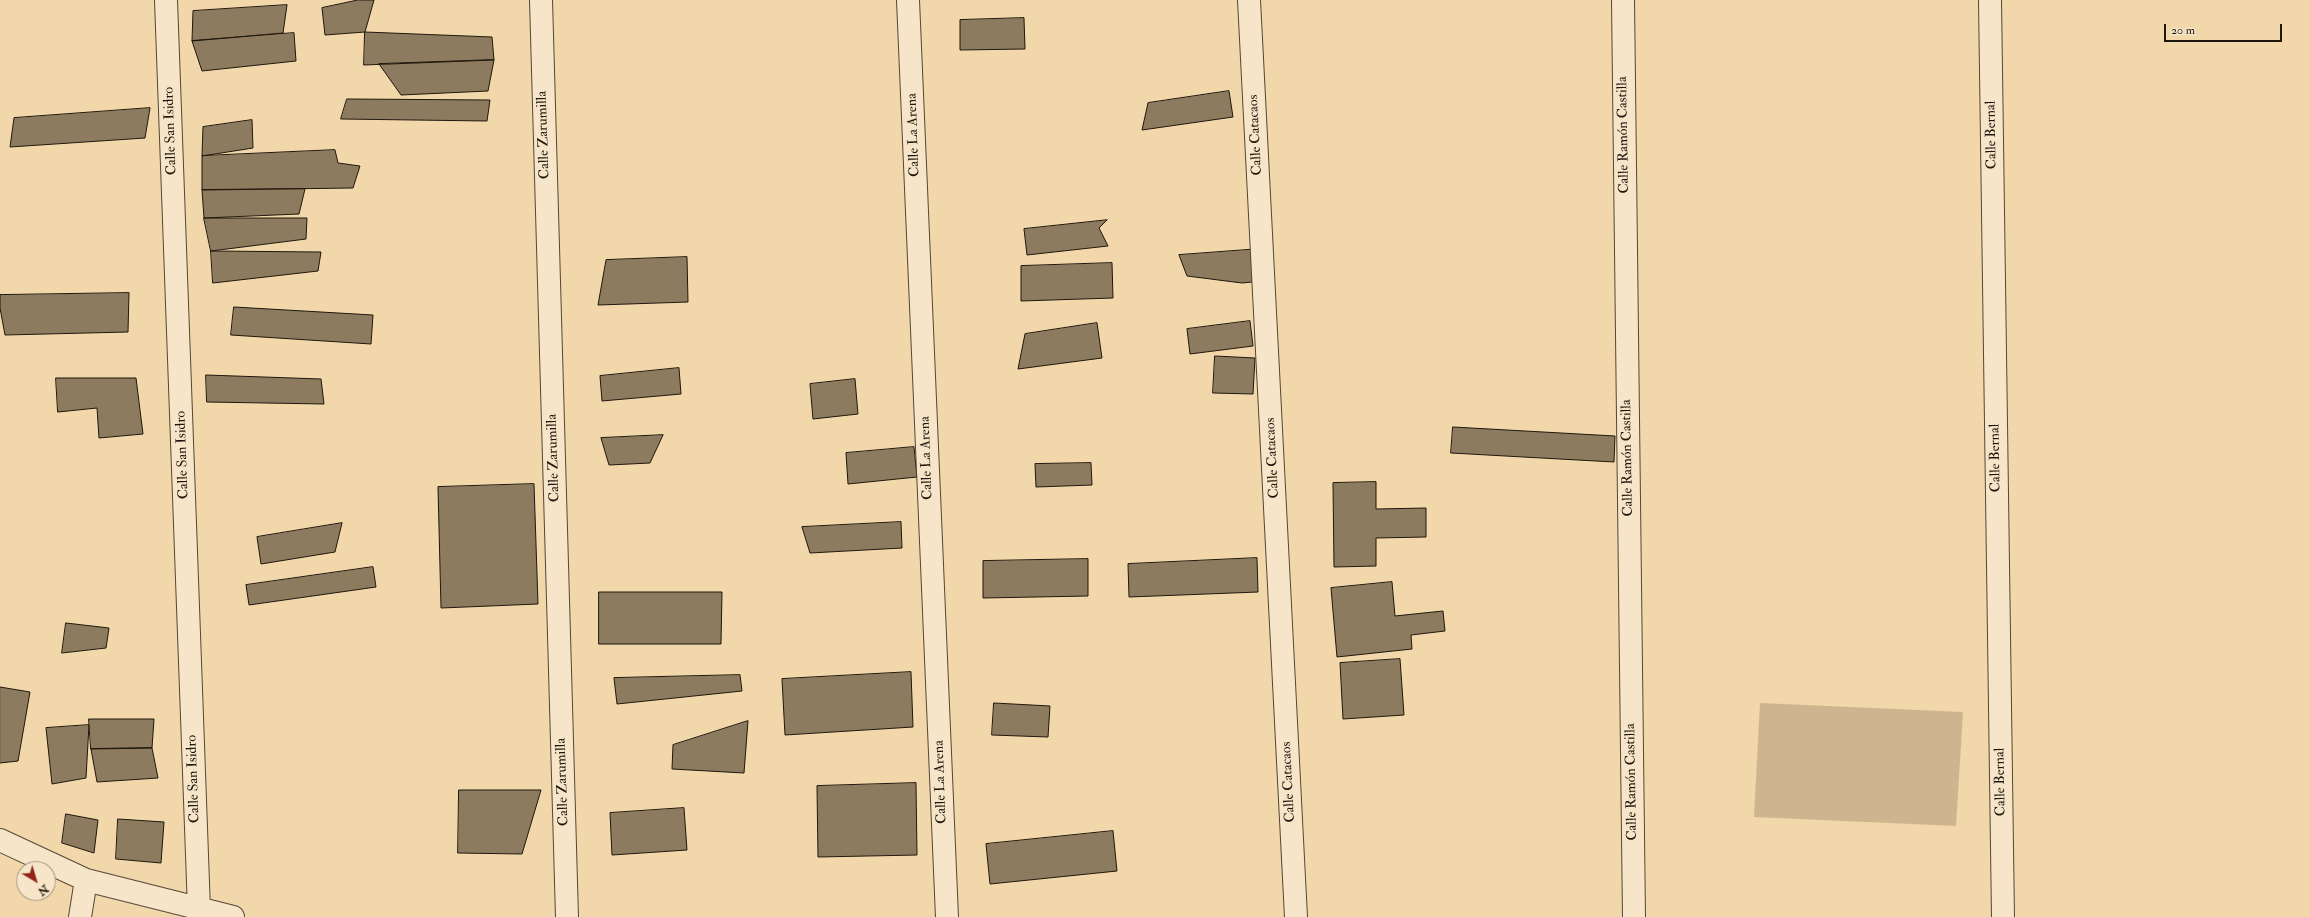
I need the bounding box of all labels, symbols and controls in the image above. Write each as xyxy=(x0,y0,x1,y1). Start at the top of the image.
scale bar xyxy=(2166,16,2284,42)
text: 20 m xyxy=(2171,23,2195,38)
street label: Calle Ramón Castilla xyxy=(1615,76,1633,194)
street label: Calle San Isidro xyxy=(161,86,181,176)
street label: Calle Zarumilla xyxy=(534,91,554,179)
street label: Calle La Arena xyxy=(904,93,924,177)
street label: Calle Catacaos xyxy=(1245,94,1267,176)
street label: Calle Bernal xyxy=(1983,101,2001,169)
street label: Calle Ramón Castilla xyxy=(1619,399,1637,517)
street label: Calle San Isidro xyxy=(173,410,193,500)
street label: Calle Zarumilla xyxy=(544,414,564,502)
street label: Calle La Arena xyxy=(917,416,937,500)
street label: Calle Catacaos xyxy=(1262,417,1284,499)
street label: Calle Bernal xyxy=(1987,424,2005,492)
street label: Calle Ramón Castilla xyxy=(1623,723,1641,841)
street label: Calle San Isidro xyxy=(184,734,204,824)
street label: Calle Zarumilla xyxy=(553,738,573,826)
street label: Calle La Arena xyxy=(931,740,951,824)
street label: Calle Catacaos xyxy=(1278,741,1300,823)
street label: Calle Bernal xyxy=(1992,748,2010,816)
north arrow xyxy=(16,861,56,901)
text: N xyxy=(35,882,51,898)

